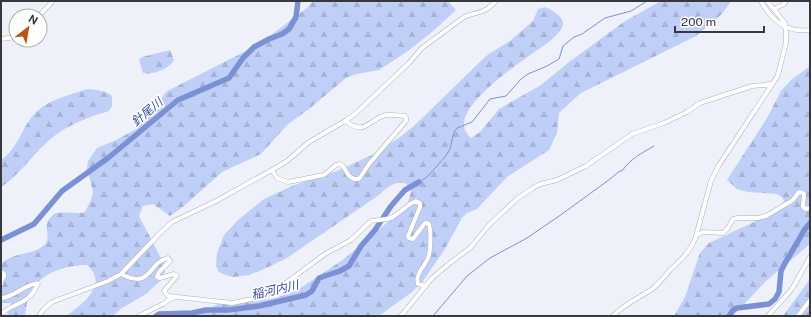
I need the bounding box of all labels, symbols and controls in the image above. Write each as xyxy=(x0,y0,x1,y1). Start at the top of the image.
north arrow xyxy=(8,8,48,48)
scale bar xyxy=(675,8,764,34)
text: N xyxy=(26,12,40,27)
text: 200 m xyxy=(681,15,716,29)
water label: 針尾川 xyxy=(129,94,167,129)
water label: 稲河内川 xyxy=(250,277,302,302)

